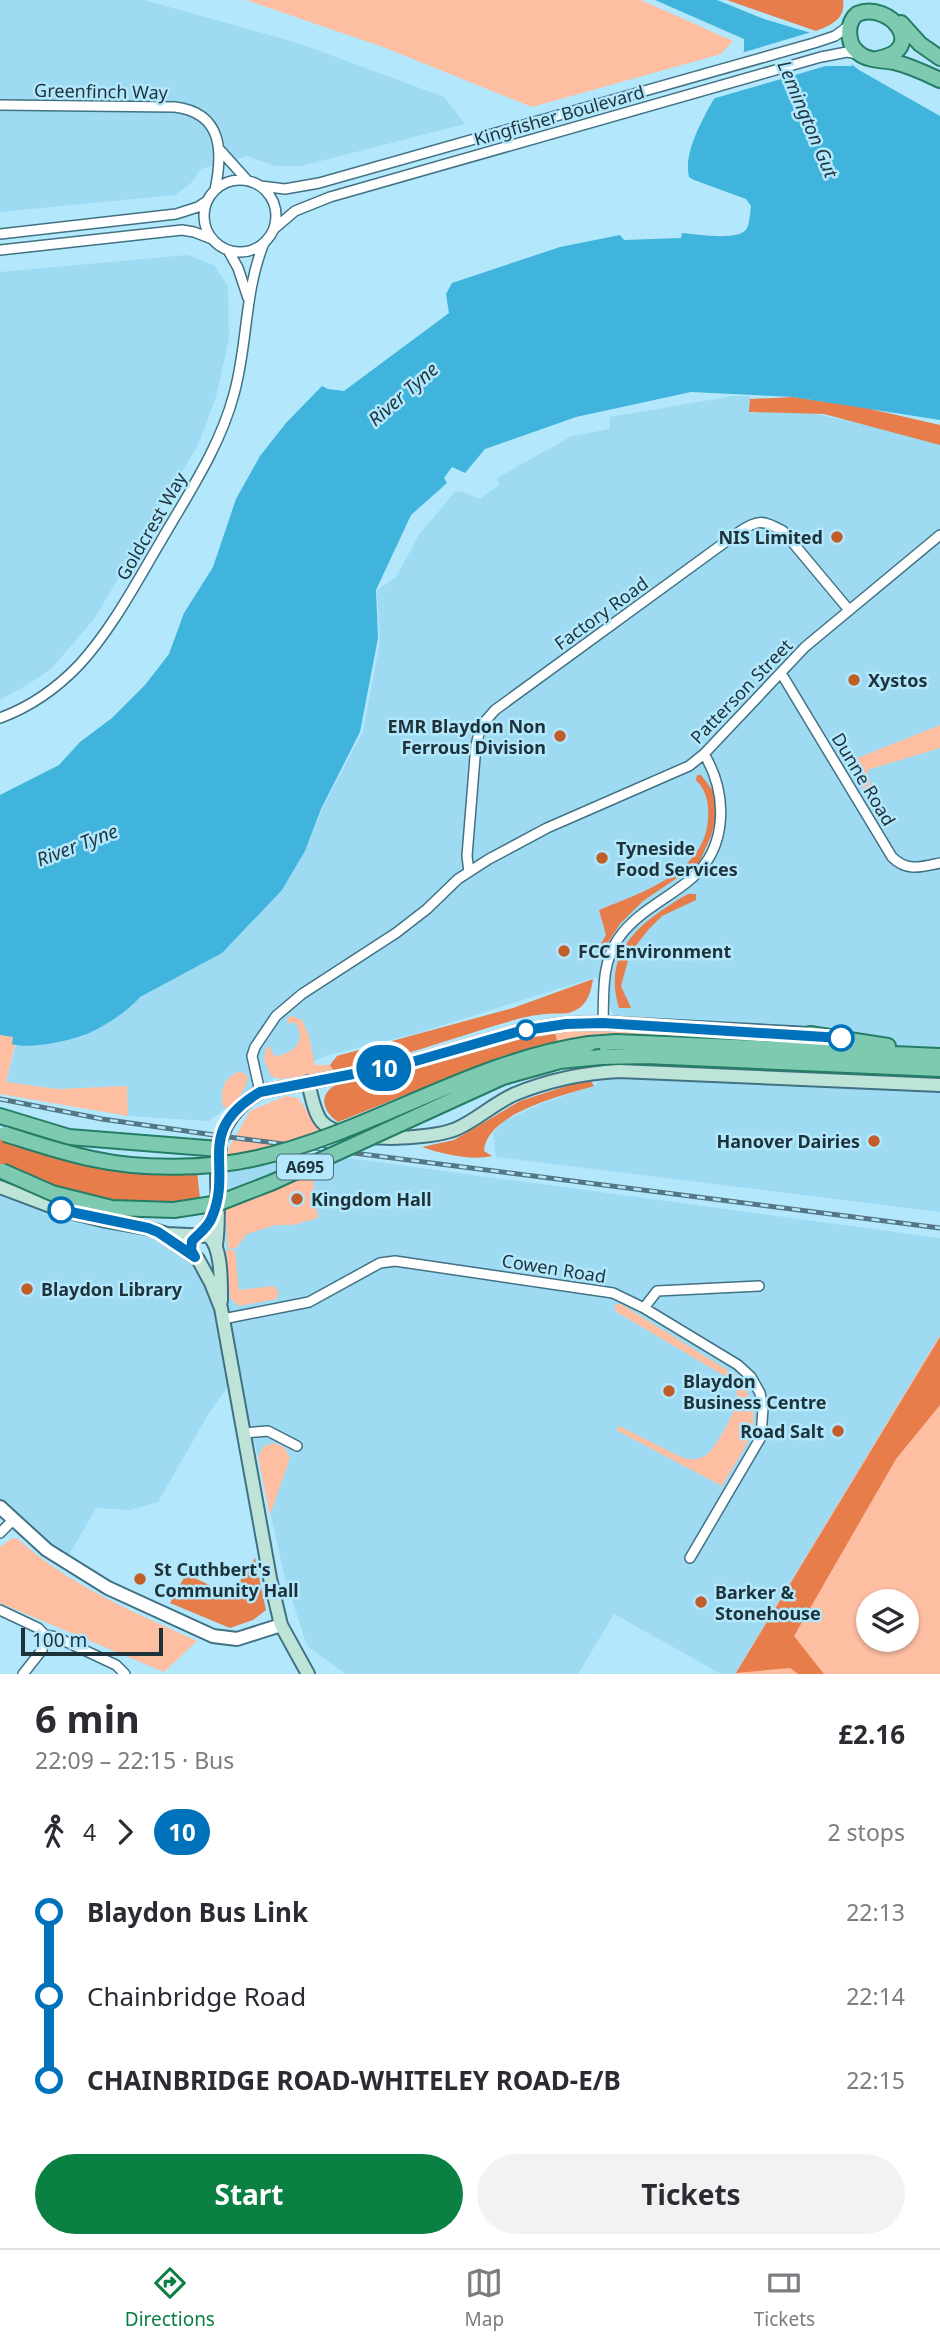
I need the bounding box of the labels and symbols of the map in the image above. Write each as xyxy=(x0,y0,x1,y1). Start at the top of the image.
water label: Lemington Gut xyxy=(772,56,845,182)
street label: Greenfinch Way xyxy=(34,78,169,104)
street label: Kingfisher Boulevard xyxy=(471,79,647,151)
water label: River Tyne xyxy=(362,356,444,432)
street label: Goldcrest Way xyxy=(110,467,192,584)
place label: NIS Limited xyxy=(718,525,823,549)
marker: NIS Limited xyxy=(829,529,845,545)
street label: Factory Road xyxy=(549,571,653,655)
street label: Patterson Street xyxy=(685,633,798,749)
place label: Xystos xyxy=(868,668,927,692)
marker: Xystos xyxy=(846,672,862,688)
place label: EMR Blaydon Non Ferrous Division xyxy=(387,714,546,759)
marker: EMR Blaydon Non Ferrous Division xyxy=(552,728,568,744)
street label: Dunne Road xyxy=(827,728,901,830)
water label: River Tyne xyxy=(33,818,121,872)
place label: Tyneside Food Services xyxy=(616,836,738,881)
marker: Tyneside Food Services xyxy=(594,850,610,866)
place label: FCC Environment xyxy=(578,939,731,963)
marker: FCC Environment xyxy=(556,943,572,959)
unlabelled marker xyxy=(516,1020,536,1040)
unlabelled marker xyxy=(828,1025,854,1051)
line badge: 10 xyxy=(352,1045,416,1091)
place label: Hanover Dairies xyxy=(717,1129,860,1153)
marker: Hanover Dairies xyxy=(866,1133,882,1149)
road number: A695 xyxy=(277,1154,333,1180)
place label: Kingdom Hall xyxy=(311,1187,432,1211)
marker: Kingdom Hall xyxy=(289,1191,305,1207)
unlabelled marker xyxy=(48,1197,74,1223)
street label: Cowen Road xyxy=(500,1248,608,1288)
place label: Blaydon Library xyxy=(41,1277,183,1301)
marker: Blaydon Library xyxy=(19,1281,35,1297)
place label: Blaydon Business Centre xyxy=(683,1369,827,1414)
marker: Blaydon Business Centre xyxy=(661,1383,677,1399)
place label: Road Salt xyxy=(740,1419,824,1443)
marker: Road Salt xyxy=(830,1423,846,1439)
place label: St Cuthbert's Community Hall xyxy=(154,1557,299,1602)
marker: St Cuthbert's Community Hall xyxy=(132,1571,148,1587)
place label: Barker & Stonehouse xyxy=(715,1580,821,1625)
marker: Barker & Stonehouse xyxy=(693,1594,709,1610)
scale bar xyxy=(21,1625,163,1657)

